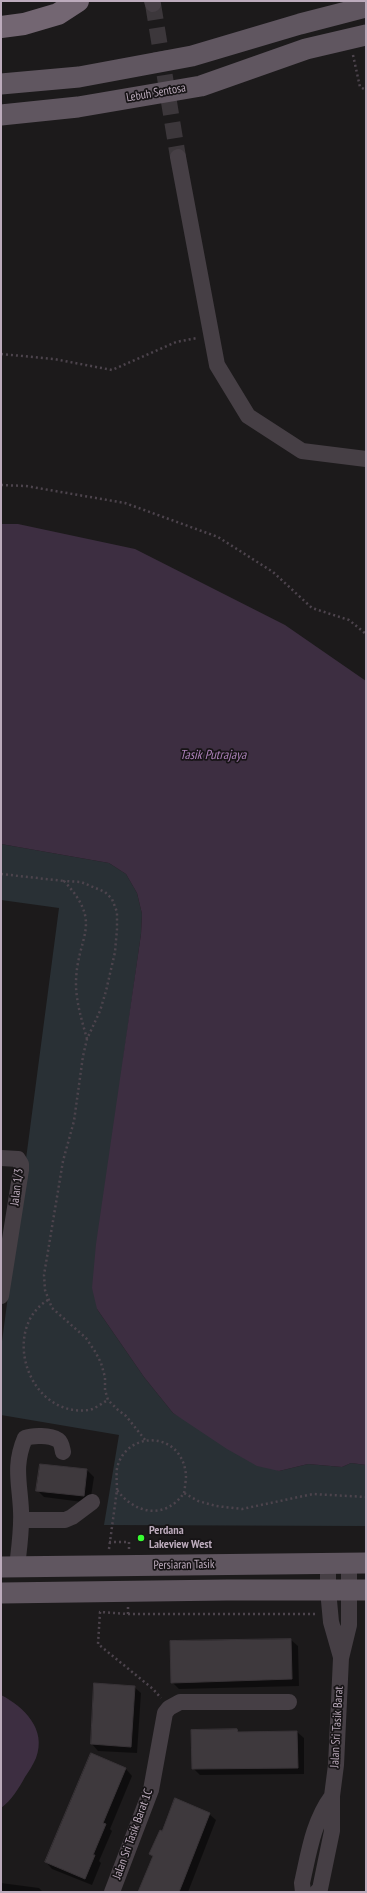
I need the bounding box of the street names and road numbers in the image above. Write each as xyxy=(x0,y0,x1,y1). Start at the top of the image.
street label: Lebuh Sentosa xyxy=(125,81,187,105)
street label: Jalan 1/3 xyxy=(8,1168,26,1206)
street label: Persiaran Tasik xyxy=(153,1557,215,1573)
street label: Jalan Sri Tasik Barat xyxy=(328,1686,346,1768)
street label: Jalan Sri Tasik Barat 1C xyxy=(110,1787,156,1881)

